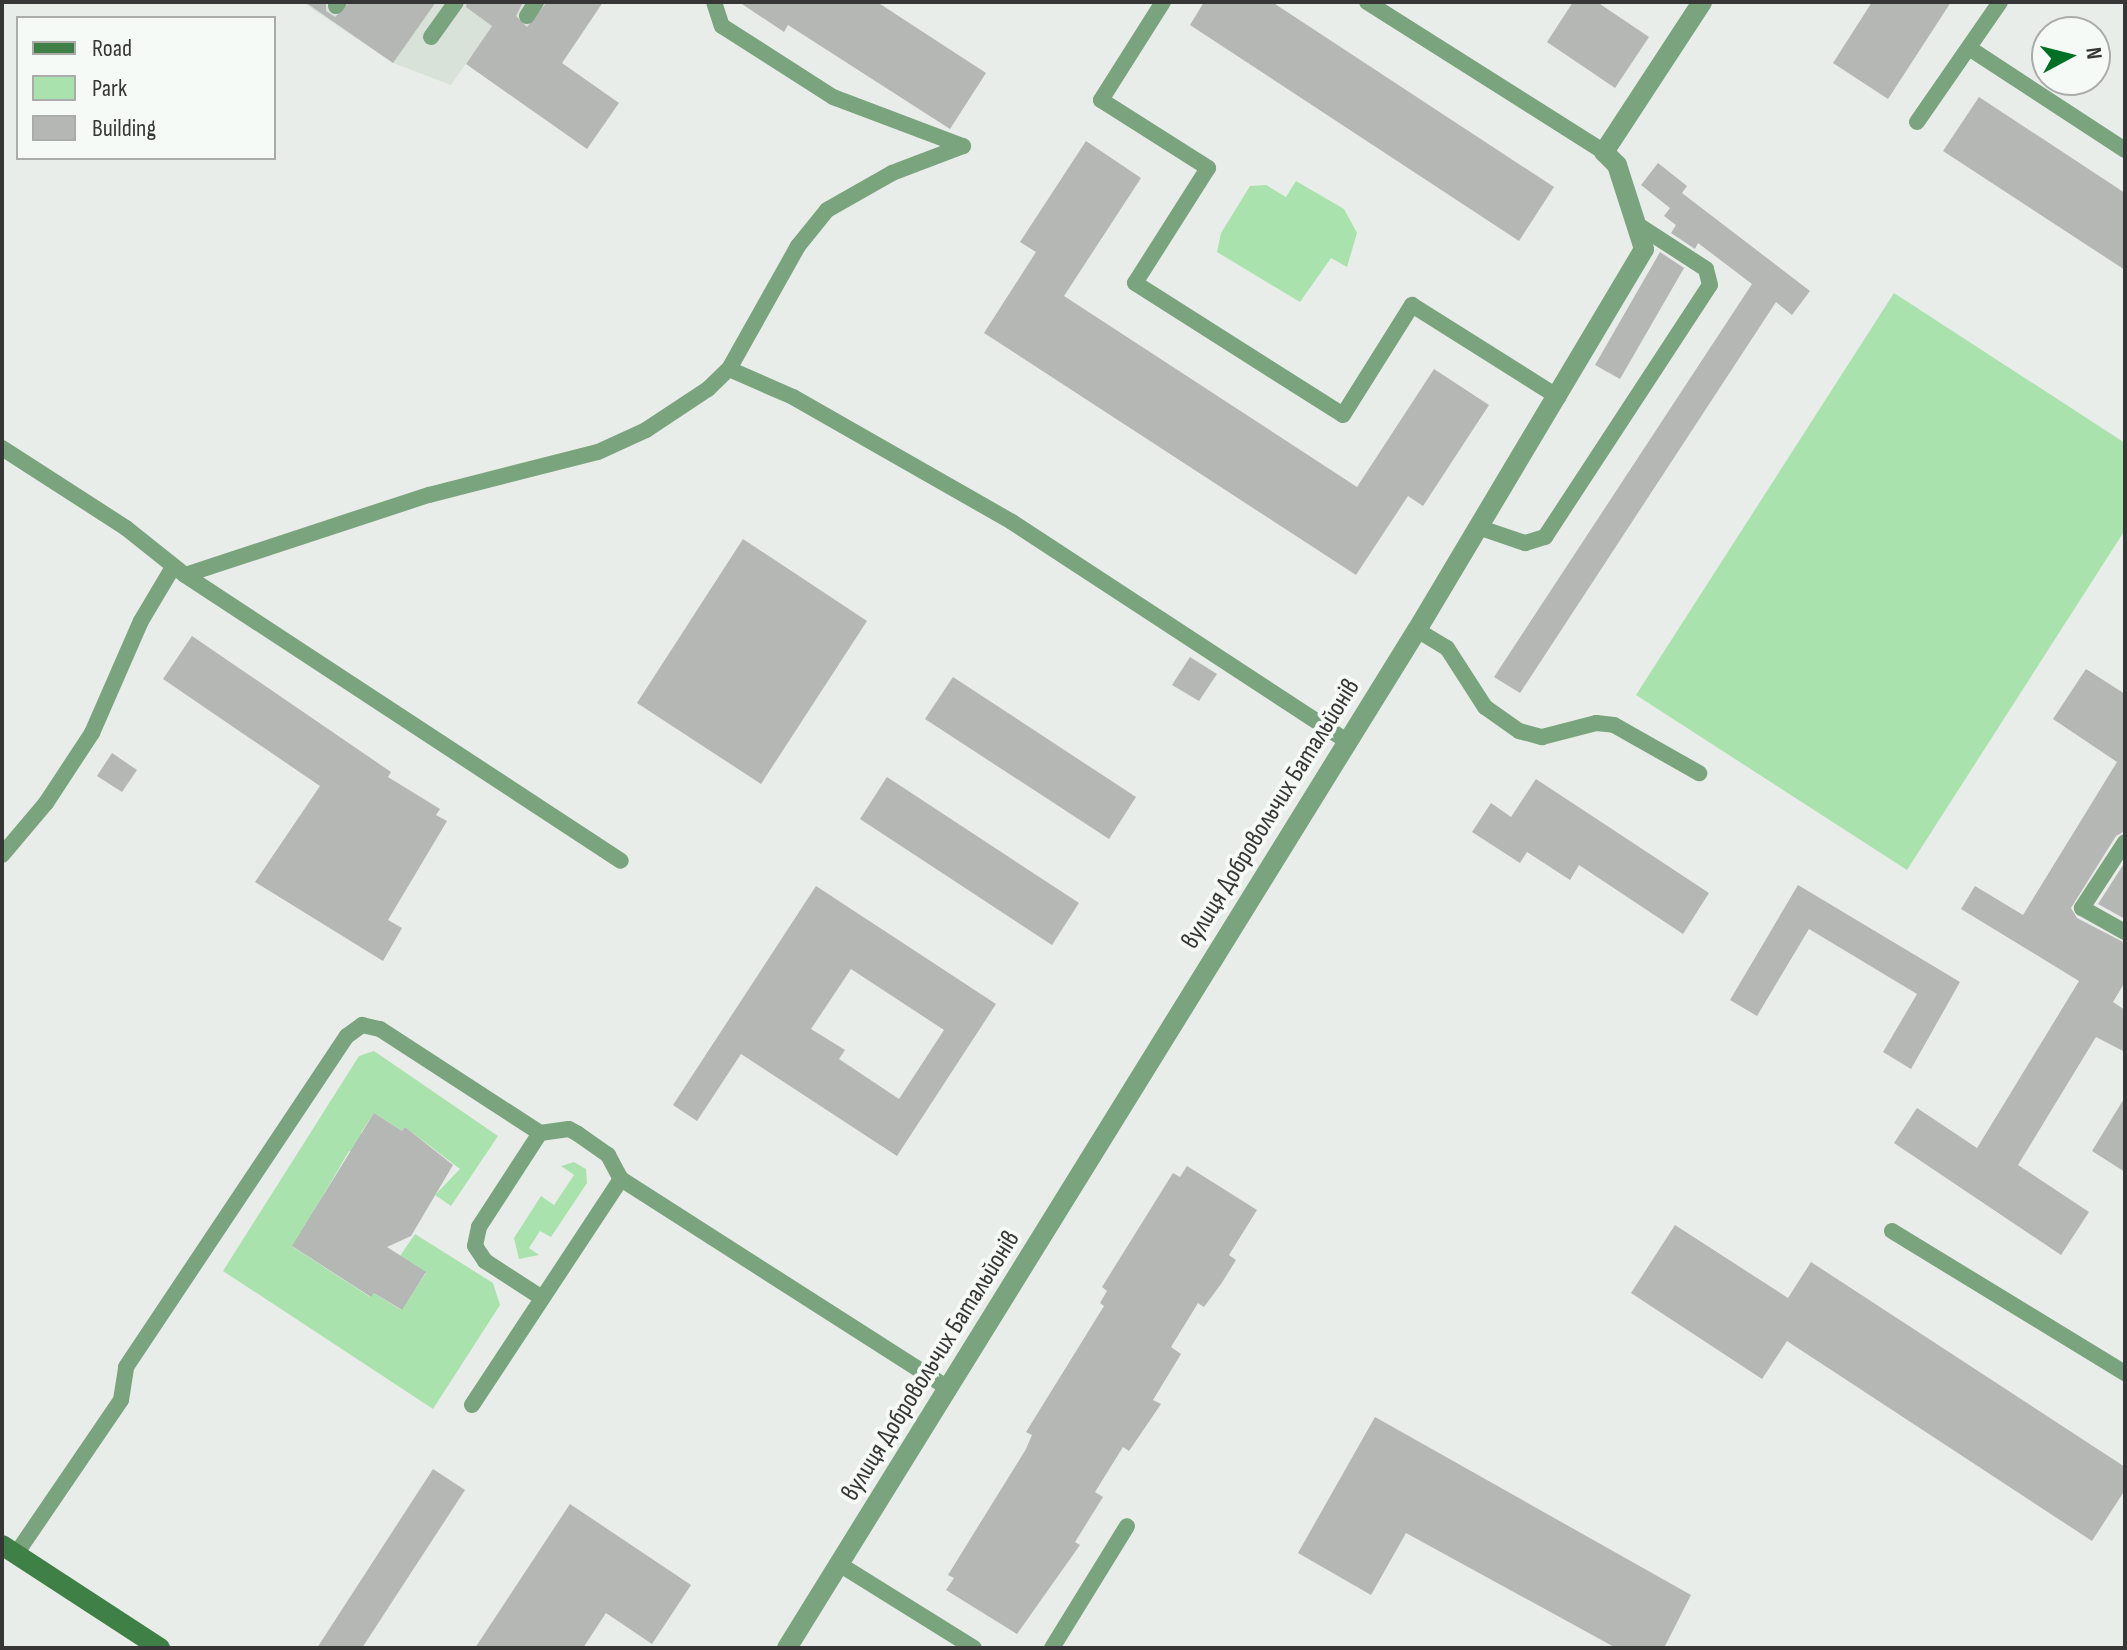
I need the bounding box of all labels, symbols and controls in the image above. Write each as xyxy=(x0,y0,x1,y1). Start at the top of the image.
legend xyxy=(16,16,276,160)
north arrow xyxy=(2031,16,2111,96)
text: Road xyxy=(92,34,132,63)
text: N xyxy=(2079,46,2107,61)
text: Park xyxy=(92,74,127,103)
text: Building xyxy=(92,114,156,143)
street label: вулиця Добровольчих Батальйонів xyxy=(1175,673,1367,955)
street label: вулиця Добровольчих Батальйонів xyxy=(835,1225,1027,1507)

